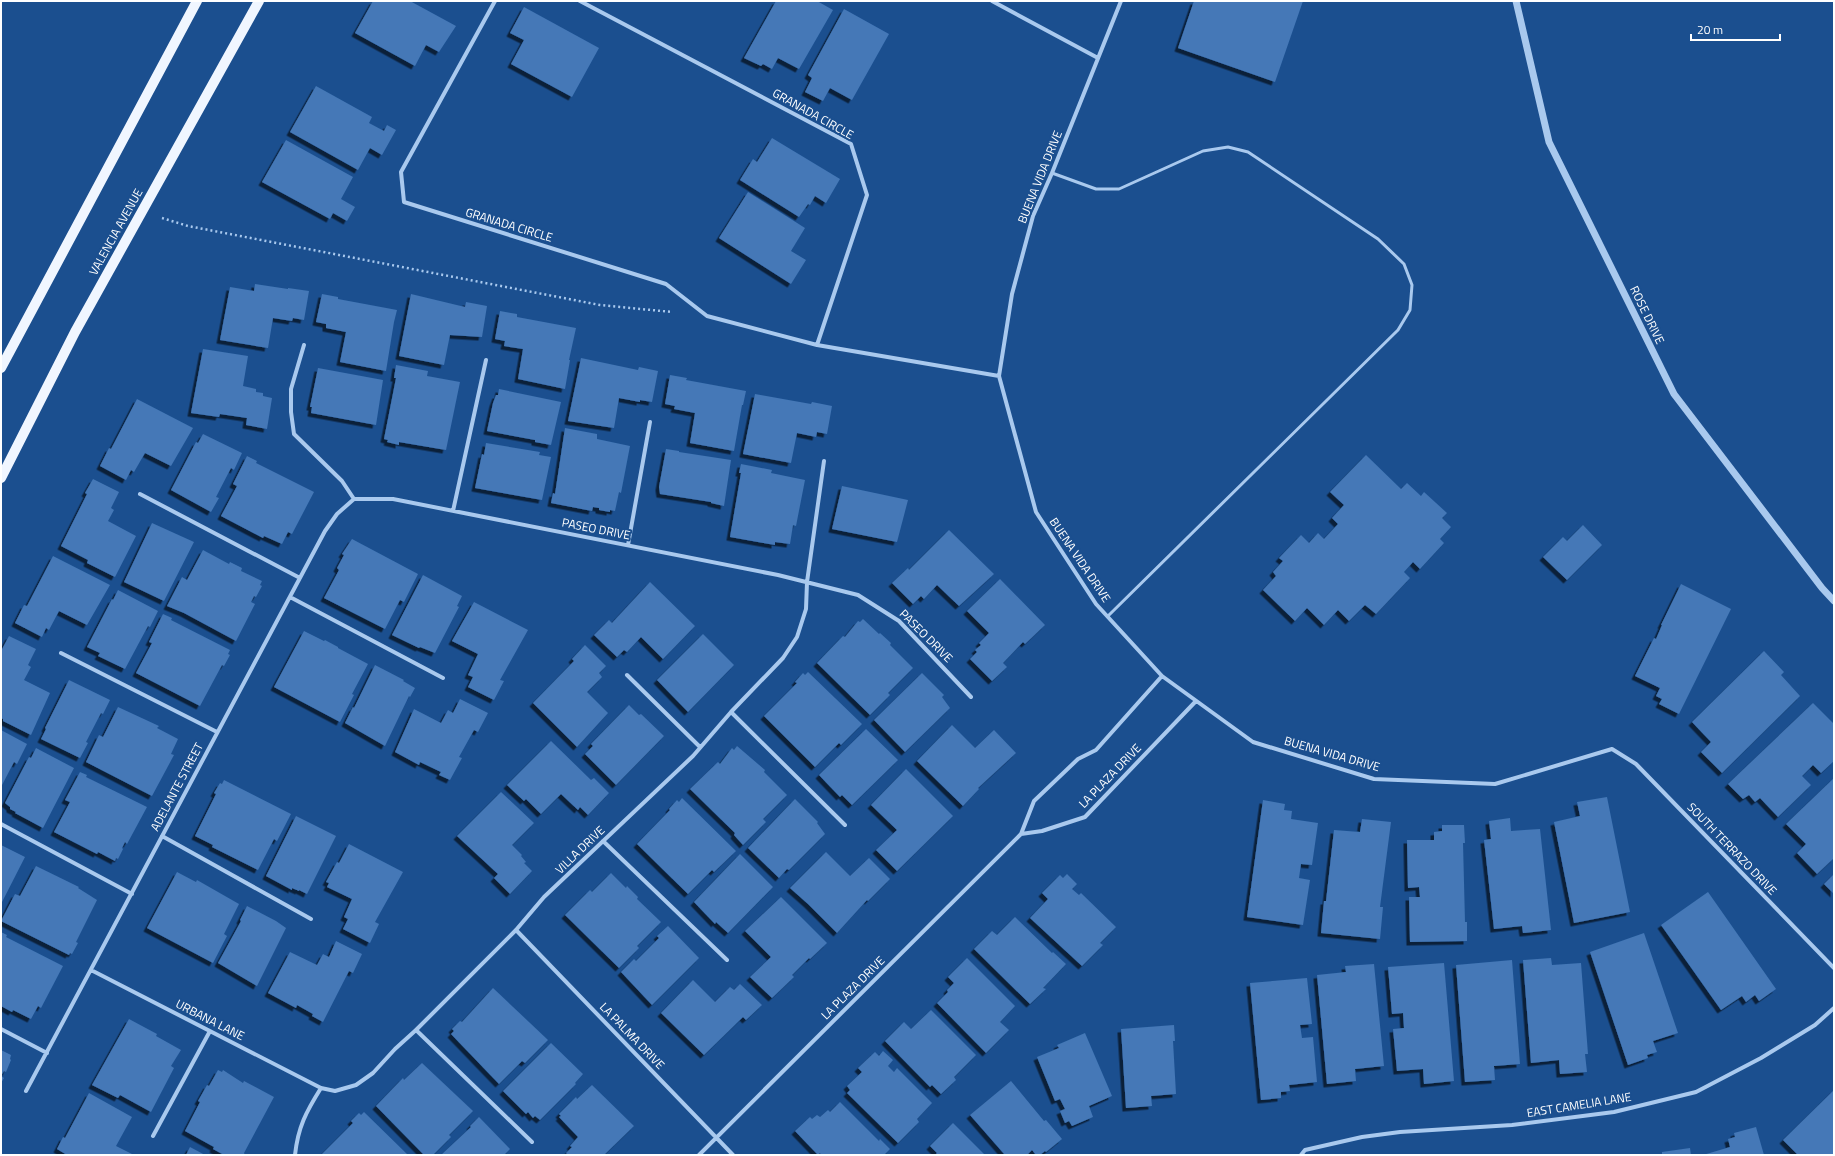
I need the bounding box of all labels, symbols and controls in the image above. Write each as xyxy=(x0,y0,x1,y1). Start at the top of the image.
scale bar xyxy=(1691,16,1780,42)
text: 20 m xyxy=(1697,20,1723,39)
street label: GRANADA CIRCLE xyxy=(769,83,858,144)
street label: BUENA VIDA DRIVE xyxy=(1012,127,1067,226)
street label: VALENCIA AVENUE xyxy=(84,185,147,279)
street label: GRANADA CIRCLE xyxy=(463,202,555,247)
street label: ROSE DRIVE xyxy=(1625,282,1670,347)
street label: PASEO DRIVE xyxy=(560,513,632,544)
street label: BUENA VIDA DRIVE xyxy=(1045,514,1116,606)
street label: PASEO DRIVE xyxy=(895,604,958,667)
street label: BUENA VIDA DRIVE xyxy=(1282,731,1383,776)
street label: ADELANTE STREET xyxy=(145,738,208,834)
street label: LA PLAZA DRIVE xyxy=(1074,739,1146,812)
street label: SOUTH TERRAZO DRIVE xyxy=(1683,798,1782,900)
street label: VILLA DRIVE xyxy=(550,821,609,878)
street label: LA PLAZA DRIVE xyxy=(816,951,889,1024)
street label: URBANA LANE xyxy=(172,994,248,1045)
street label: LA PALMA DRIVE xyxy=(595,998,670,1074)
street label: EAST CAMELIA LANE xyxy=(1525,1087,1633,1122)

